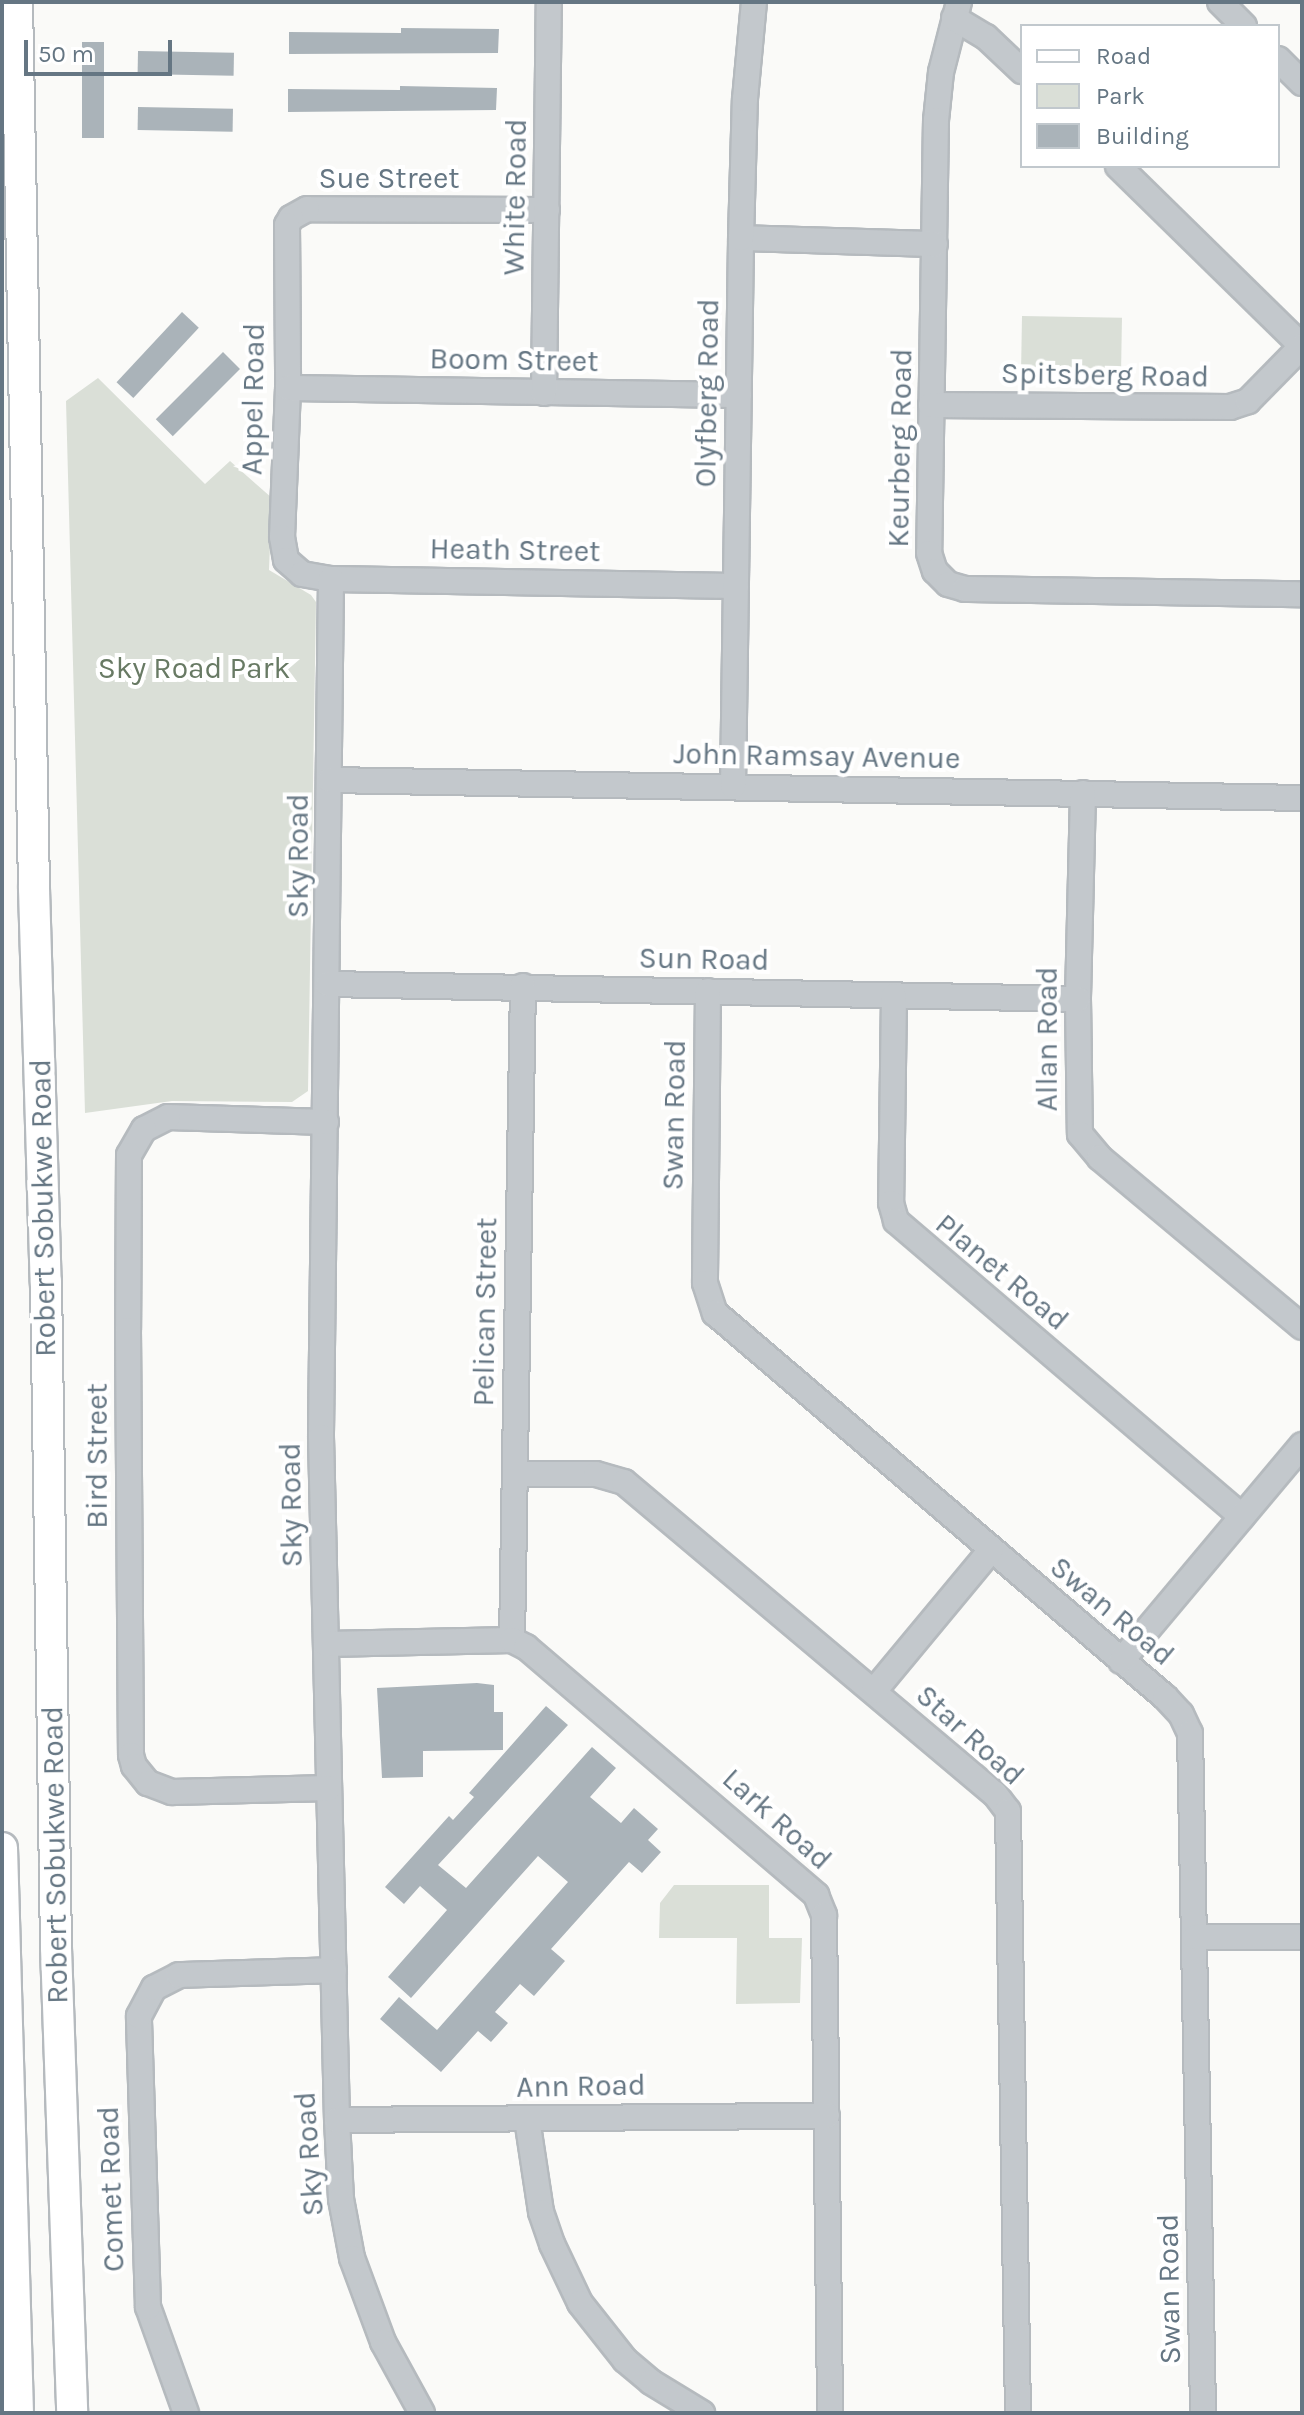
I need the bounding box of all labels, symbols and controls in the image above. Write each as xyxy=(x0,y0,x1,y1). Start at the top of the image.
scale bar xyxy=(28,24,176,74)
legend xyxy=(1020,24,1280,168)
text: 50 m xyxy=(38,40,94,68)
text: Road xyxy=(1096,42,1151,70)
text: Park xyxy=(1096,82,1145,110)
street label: White Road xyxy=(496,118,534,276)
text: Building xyxy=(1096,122,1189,150)
street label: Sue Street xyxy=(318,160,460,196)
street label: Olyfberg Road xyxy=(687,298,727,488)
street label: Appel Road xyxy=(234,323,272,475)
street label: Boom Street xyxy=(429,341,599,379)
street label: Keurberg Road xyxy=(880,348,920,548)
street label: Spitsberg Road xyxy=(1001,355,1209,395)
street label: Heath Street xyxy=(429,531,601,569)
park label: Sky Road Park xyxy=(98,650,290,686)
street label: John Ramsay Avenue xyxy=(673,735,961,777)
street label: Sky Road xyxy=(280,794,316,918)
street label: Sun Road xyxy=(638,940,770,978)
street label: Allan Road xyxy=(1029,967,1065,1111)
street label: Swan Road xyxy=(655,1039,693,1191)
street label: Robert Sobukwe Road xyxy=(22,1059,64,1357)
street label: Planet Road xyxy=(928,1206,1076,1338)
street label: Pelican Street xyxy=(465,1217,505,1407)
street label: Bird Street xyxy=(79,1383,115,1529)
street label: Sky Road xyxy=(272,1442,310,1568)
street label: Swan Road xyxy=(1043,1549,1181,1673)
street label: Star Road xyxy=(909,1677,1031,1793)
street label: Robert Sobukwe Road xyxy=(34,1706,76,2004)
street label: Lark Road xyxy=(715,1761,839,1877)
street label: Ann Road xyxy=(516,2067,646,2105)
street label: Sky Road xyxy=(287,2091,331,2217)
street label: Comet Road xyxy=(90,2106,132,2272)
street label: Swan Road xyxy=(1150,2213,1188,2365)

